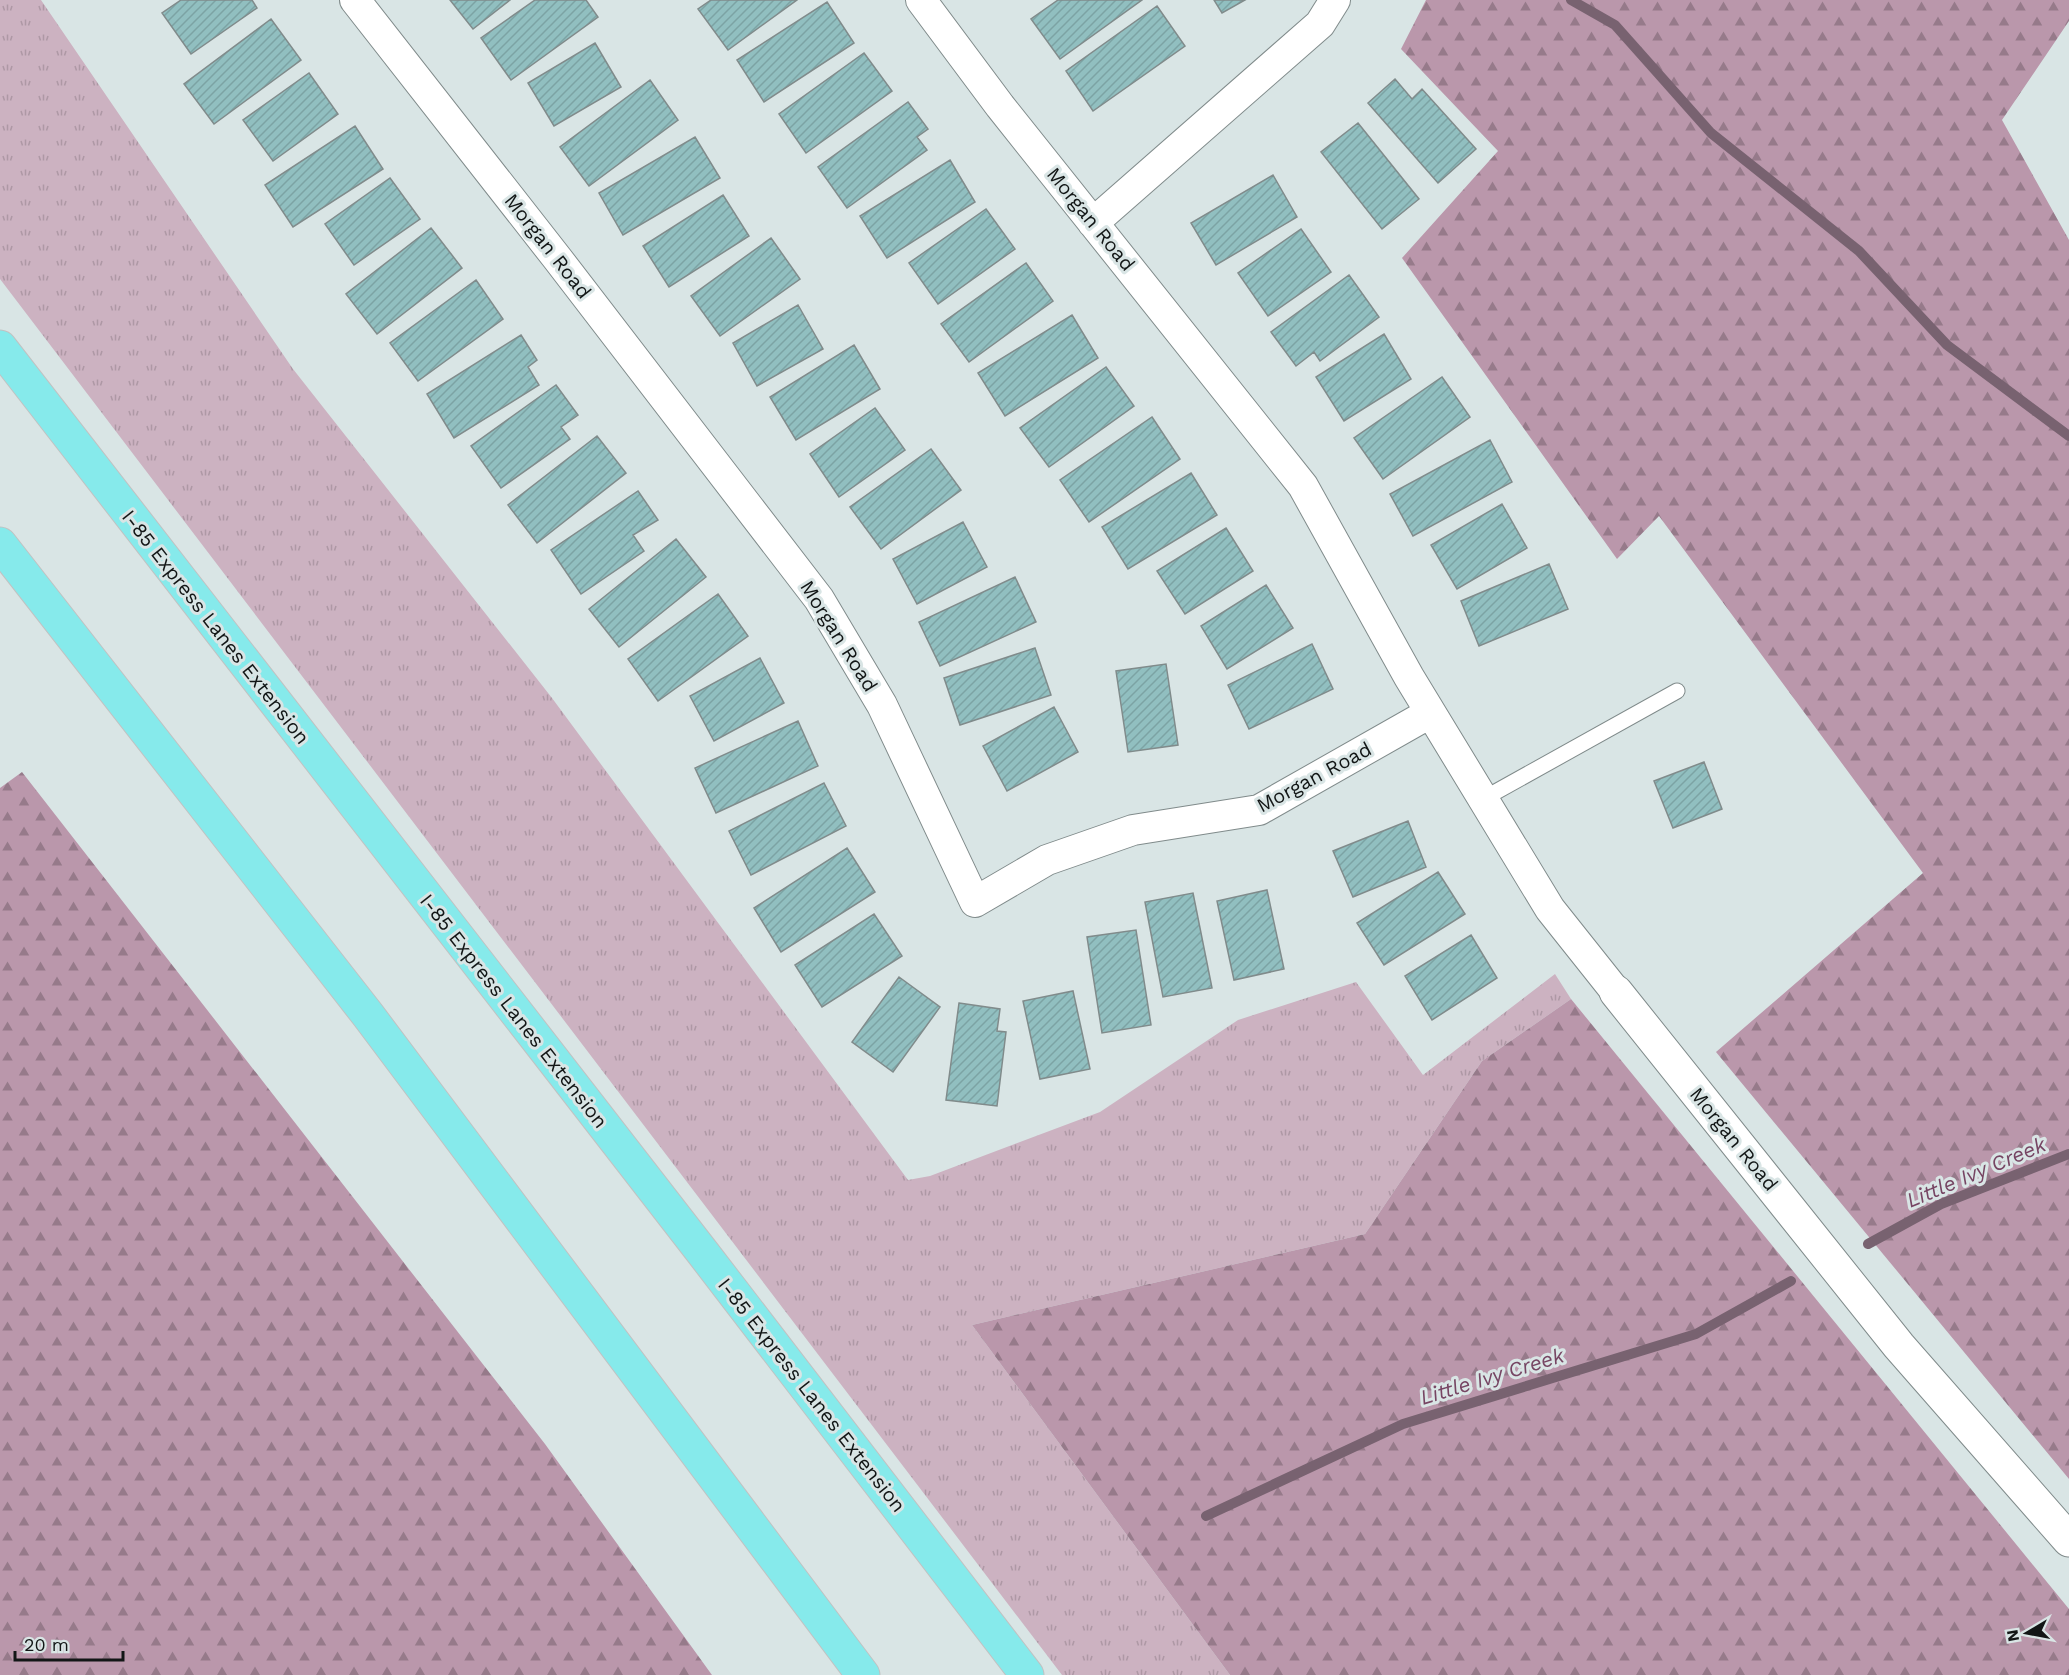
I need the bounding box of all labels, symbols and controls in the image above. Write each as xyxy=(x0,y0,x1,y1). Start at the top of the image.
street label: Morgan Road xyxy=(1042,162,1140,276)
street label: Morgan Road xyxy=(500,189,596,303)
street label: I-85 Express Lanes Extension xyxy=(117,505,315,749)
street label: Morgan Road xyxy=(795,576,883,696)
street label: Morgan Road xyxy=(1252,737,1376,817)
street label: I-85 Express Lanes Extension xyxy=(415,889,613,1133)
street label: Morgan Road xyxy=(1685,1082,1783,1196)
water label: Little Ivy Creek xyxy=(1902,1131,2050,1213)
street label: I-85 Express Lanes Extension xyxy=(713,1273,911,1517)
water label: Little Ivy Creek xyxy=(1417,1342,1568,1410)
north arrow xyxy=(1997,1603,2057,1663)
scale bar xyxy=(15,1624,123,1662)
text: N xyxy=(2002,1628,2023,1643)
text: 20 m xyxy=(24,1634,69,1655)

